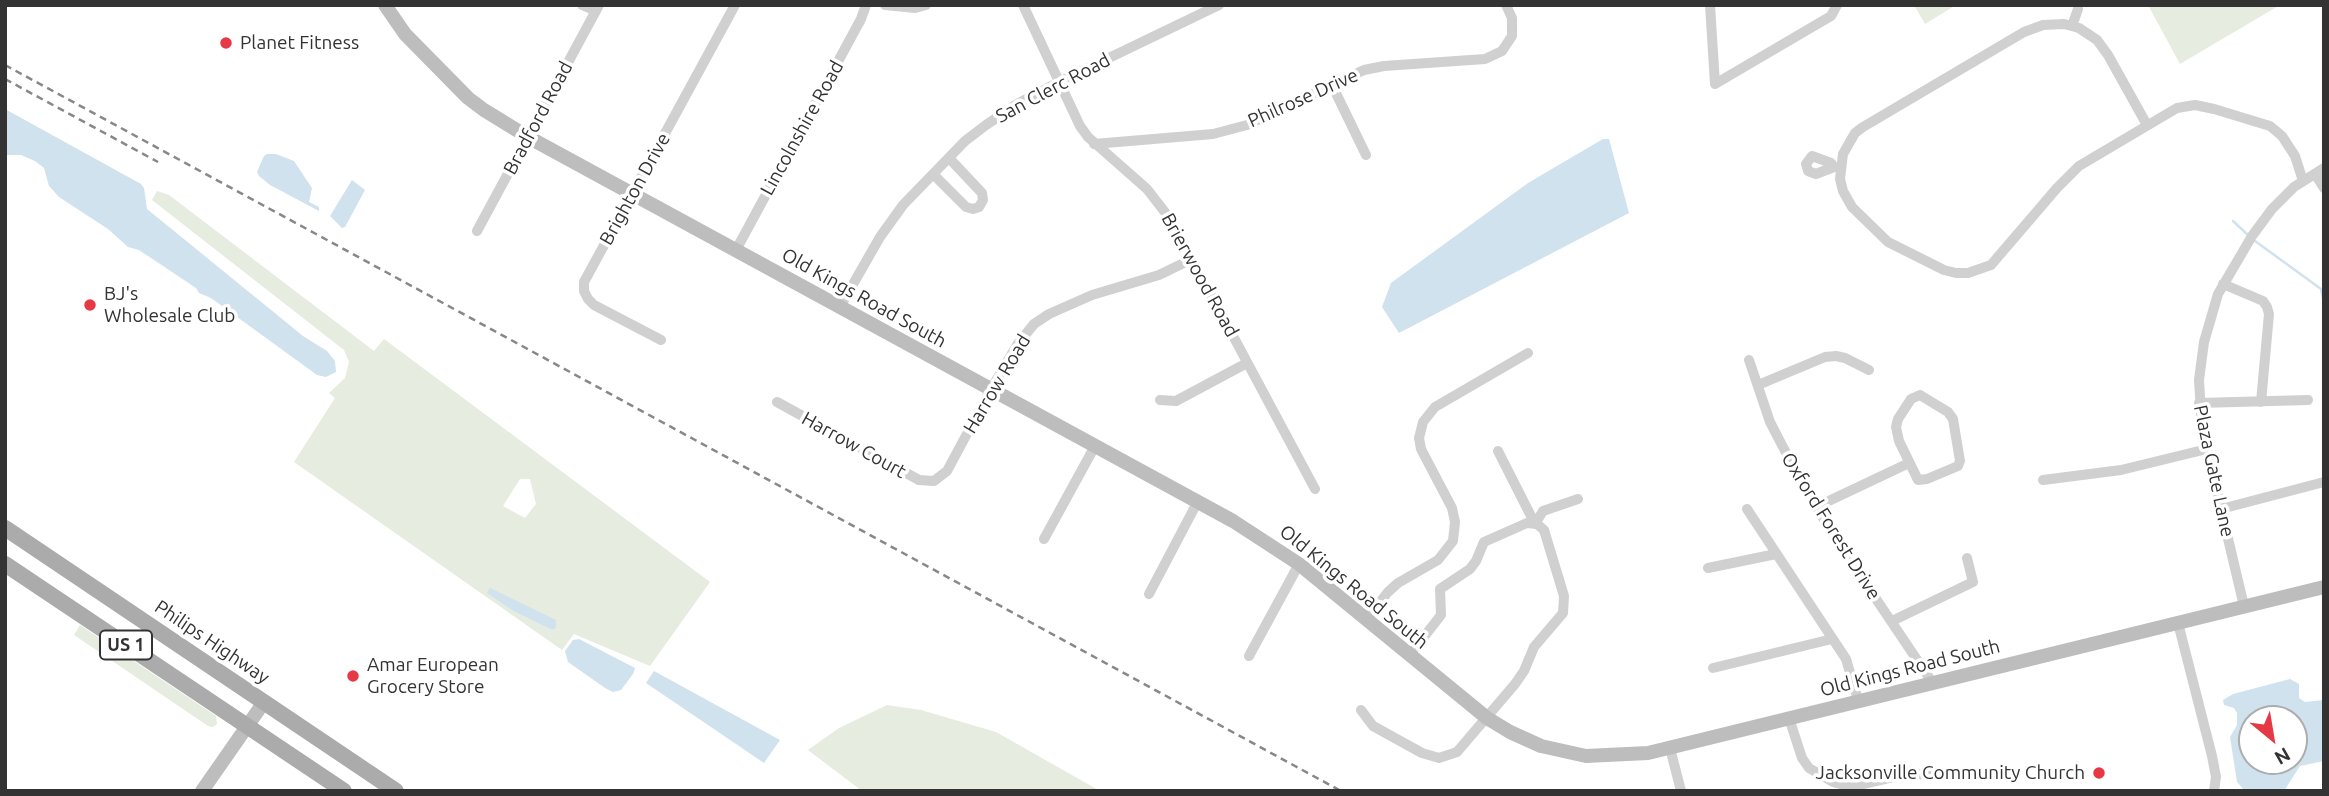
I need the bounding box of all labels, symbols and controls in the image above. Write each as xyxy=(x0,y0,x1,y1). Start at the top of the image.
place label: Planet Fitness xyxy=(240,32,359,54)
marker: Planet Fitness xyxy=(218,35,234,51)
street label: San Clerc Road xyxy=(992,48,1114,128)
street label: Lincolnshire Road xyxy=(756,57,848,199)
street label: Bradford Road xyxy=(499,58,577,178)
street label: Philrose Drive xyxy=(1244,64,1362,132)
street label: Brighton Drive xyxy=(595,129,675,249)
street label: Brierwood Road xyxy=(1157,209,1243,341)
street label: Old Kings Road South xyxy=(778,243,950,353)
place label: BJ's Wholesale Club xyxy=(104,283,235,327)
marker: BJ's Wholesale Club xyxy=(82,297,98,313)
street label: Harrow Road xyxy=(959,330,1035,438)
street label: Plaza Gate Lane xyxy=(2189,403,2239,539)
street label: Harrow Court xyxy=(798,407,910,483)
street label: Oxford Forest Drive xyxy=(1777,448,1885,604)
street label: Old Kings Road South xyxy=(1275,520,1433,654)
street label: Philips Highway xyxy=(150,595,274,689)
road number: US 1 xyxy=(100,630,152,660)
street label: Old Kings Road South xyxy=(1818,635,2002,701)
place label: Amar European Grocery Store xyxy=(367,654,499,698)
marker: Amar European Grocery Store xyxy=(345,668,361,684)
north arrow xyxy=(2238,705,2308,775)
text: N xyxy=(2271,743,2294,770)
place label: Jacksonville Community Church xyxy=(1816,762,2085,784)
marker: Jacksonville Community Church xyxy=(2091,765,2107,781)

